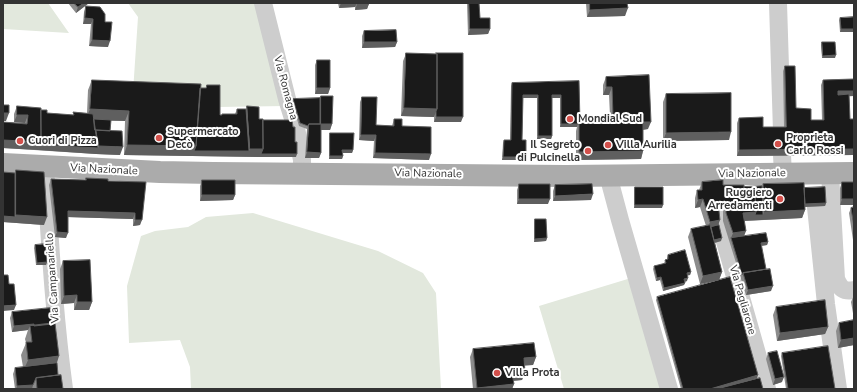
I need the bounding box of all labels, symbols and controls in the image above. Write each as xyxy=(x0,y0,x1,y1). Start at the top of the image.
street label: Via Romagna xyxy=(270,54,300,122)
place label: Mondial Sud xyxy=(578,112,642,126)
marker: Mondial Sud xyxy=(565,114,575,124)
place label: Supermercato Decò xyxy=(167,125,239,151)
place label: Proprieta Carlo Rossi xyxy=(786,131,844,157)
marker: Supermercato Decò xyxy=(154,133,164,143)
place label: Cuori di Pizza xyxy=(28,134,97,148)
marker: Cuori di Pizza xyxy=(15,136,25,146)
place label: Il Segreto di Pulcinella xyxy=(517,138,580,164)
place label: Villa Aurilia xyxy=(616,138,677,152)
marker: Proprieta Carlo Rossi xyxy=(773,139,783,149)
marker: Villa Aurilia xyxy=(603,140,613,150)
marker: Il Segreto di Pulcinella xyxy=(583,146,593,156)
street label: Via Nazionale xyxy=(70,162,138,178)
street label: Via Nazionale xyxy=(394,167,462,181)
street label: Via Nazionale xyxy=(718,167,786,181)
place label: Ruggiero Arredamenti xyxy=(708,186,772,212)
marker: Ruggiero Arredamenti xyxy=(775,194,785,204)
street label: Via Campanariello xyxy=(43,232,63,324)
street label: Via Pagliarone xyxy=(726,264,758,336)
place label: Villa Prota xyxy=(505,366,559,380)
marker: Villa Prota xyxy=(492,368,502,378)

